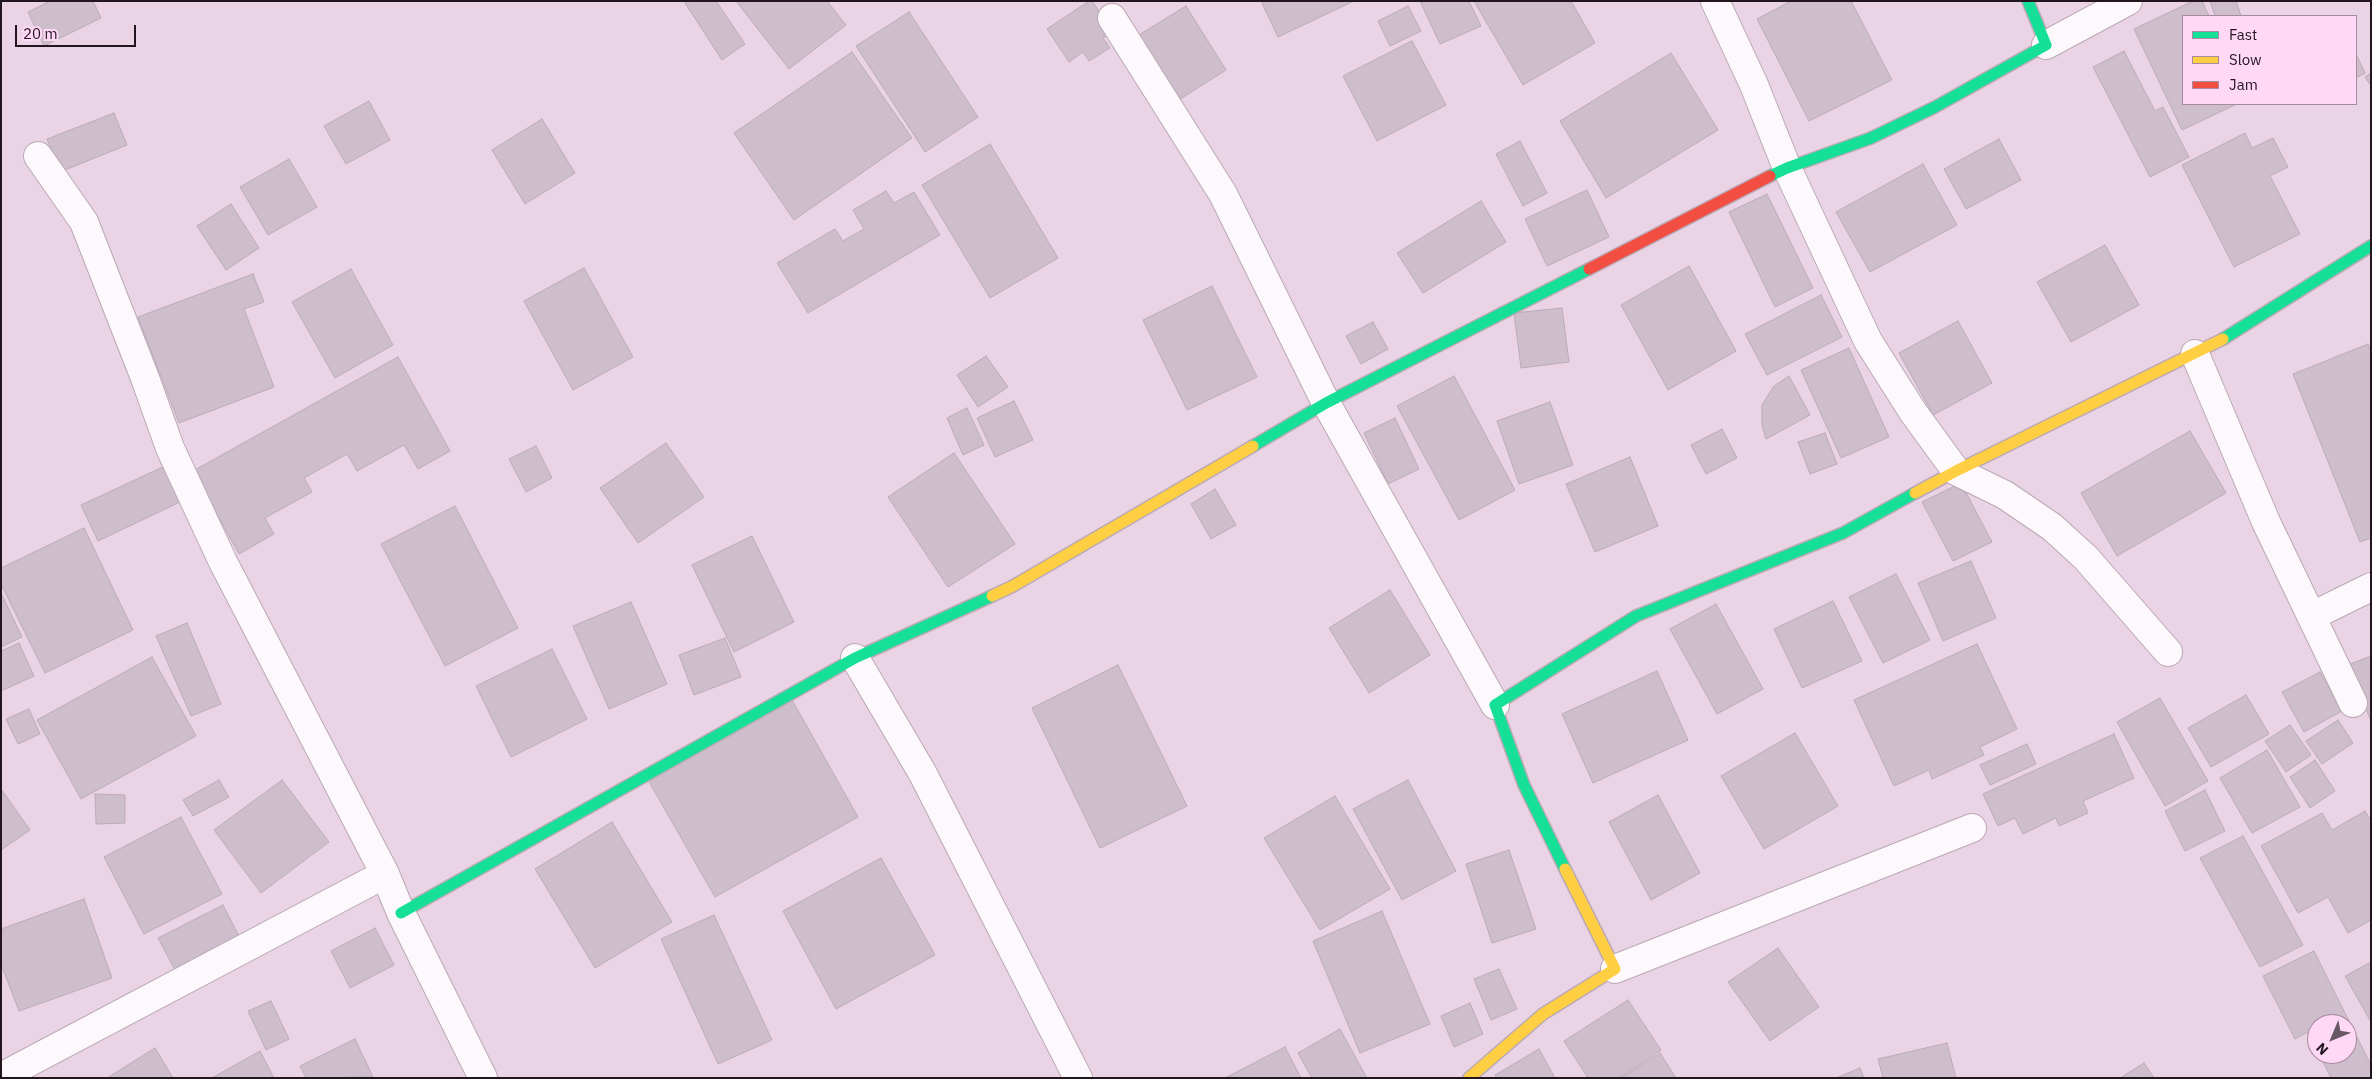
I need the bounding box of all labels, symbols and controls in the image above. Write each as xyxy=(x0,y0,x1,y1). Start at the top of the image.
scale bar xyxy=(18,15,139,47)
legend xyxy=(2182,15,2357,105)
text: 20 m xyxy=(23,24,58,43)
text: Fast xyxy=(2229,25,2257,44)
text: Slow xyxy=(2229,50,2262,69)
text: Jam xyxy=(2229,75,2258,94)
north arrow xyxy=(2307,1014,2357,1064)
text: N xyxy=(2312,1039,2332,1059)

